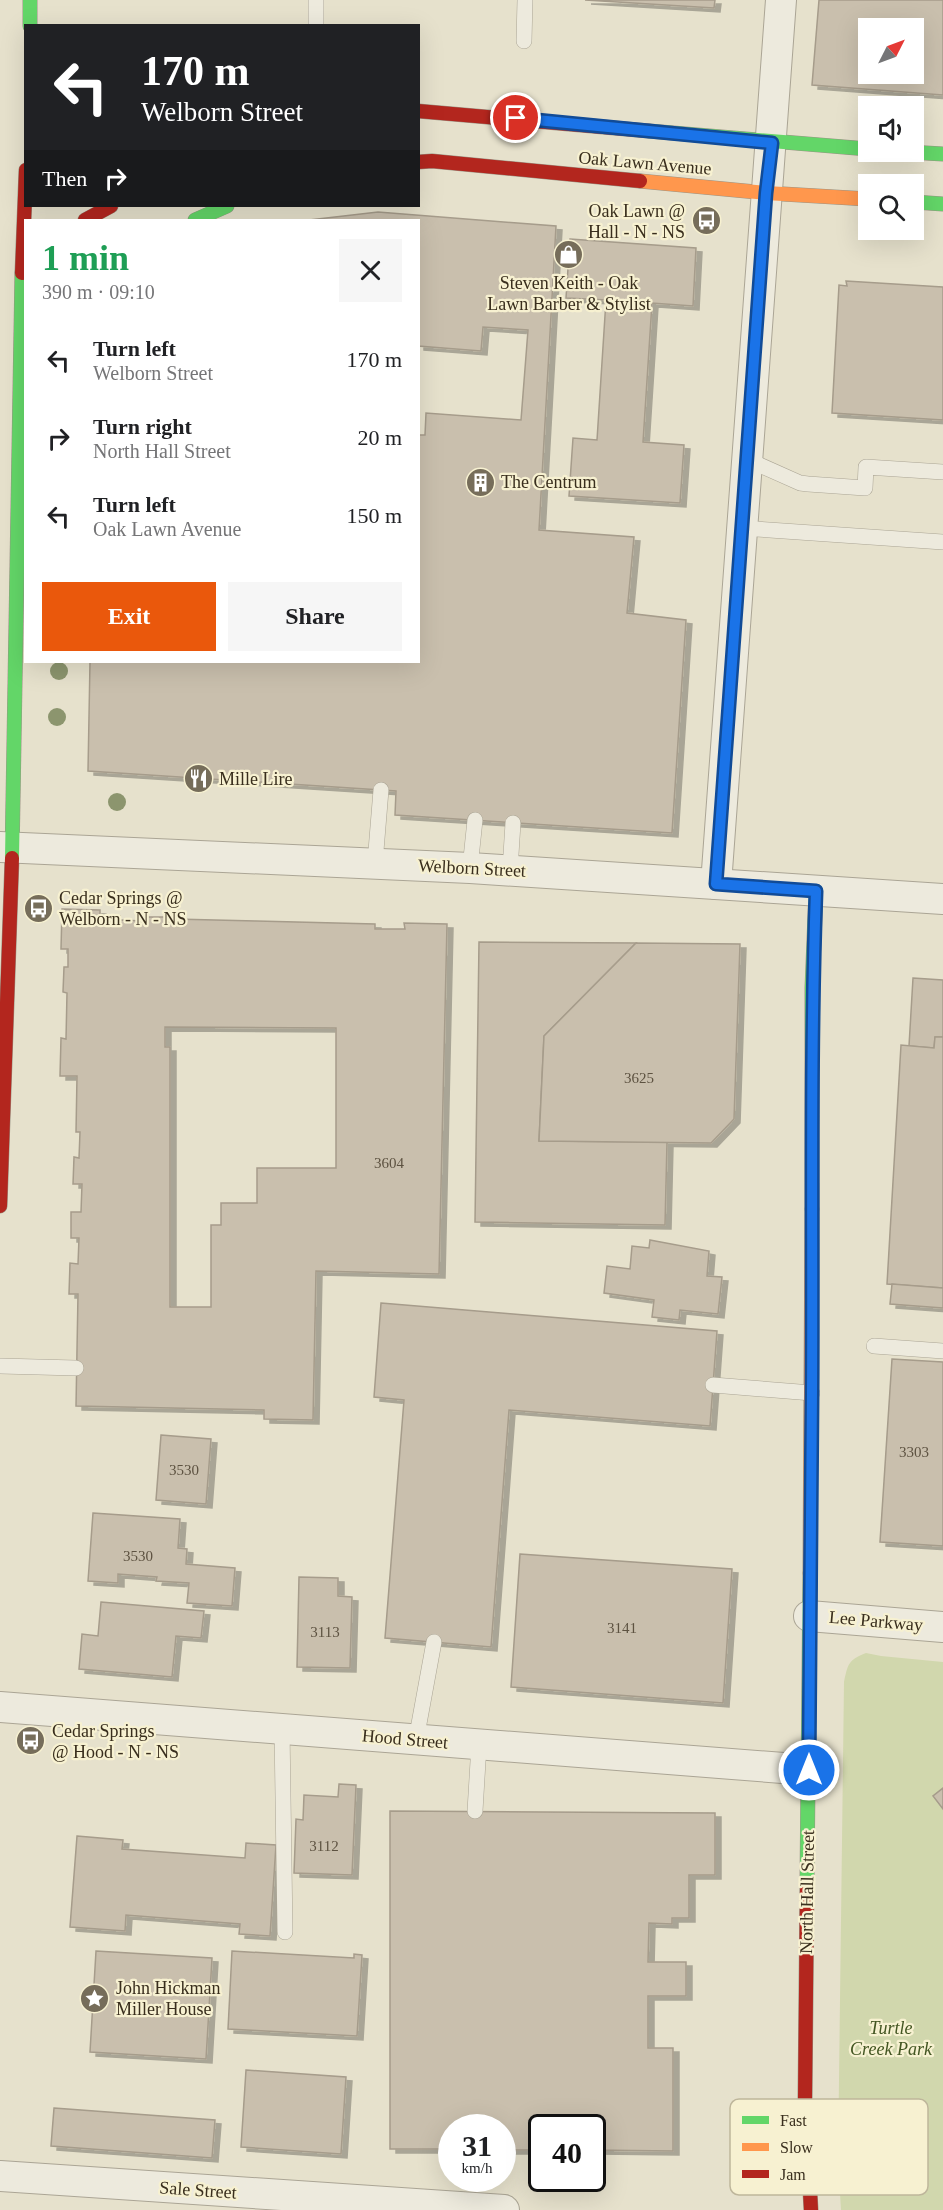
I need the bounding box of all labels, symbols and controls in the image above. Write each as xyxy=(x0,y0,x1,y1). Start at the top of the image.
north arrow xyxy=(858,18,924,84)
map controls xyxy=(858,18,924,240)
icon: left xyxy=(42,48,120,126)
text: 170 m xyxy=(141,48,250,94)
pin xyxy=(490,92,541,143)
button: sound xyxy=(858,96,924,162)
text: Welborn Street xyxy=(141,97,303,127)
icon: arrive xyxy=(499,101,532,134)
street label: Oak Lawn Avenue xyxy=(578,147,712,179)
icon: right xyxy=(99,162,132,195)
text: Then xyxy=(42,166,87,191)
button: search xyxy=(858,174,924,240)
place label: Oak Lawn @ Hall - N - NS xyxy=(588,201,685,242)
bus stop icon: Oak Lawn @ Hall - N - NS xyxy=(690,205,722,237)
text: 1 min xyxy=(42,238,129,278)
shop icon: Steven Keith - Oak Lawn Barber & Stylist xyxy=(553,238,585,270)
button: close xyxy=(339,239,402,302)
place label: Steven Keith - Oak Lawn Barber & Stylist xyxy=(487,273,651,314)
text: 390 m · 09:10 xyxy=(42,281,155,303)
text: Turn left xyxy=(93,336,176,361)
icon: left xyxy=(42,344,75,377)
text: 170 m xyxy=(346,347,402,372)
text: Welborn Street xyxy=(93,362,213,384)
text: Turn right xyxy=(93,414,192,439)
icon: right xyxy=(42,422,75,455)
text: 20 m xyxy=(357,425,402,450)
text: North Hall Street xyxy=(93,440,231,462)
building icon: The Centrum xyxy=(464,466,496,498)
place label: The Centrum xyxy=(501,472,596,492)
text: Turn left xyxy=(93,492,176,517)
icon: left xyxy=(42,500,75,533)
text: 150 m xyxy=(346,503,402,528)
text: Oak Lawn Avenue xyxy=(93,518,241,540)
button: Exit xyxy=(42,582,216,651)
button: Share xyxy=(228,582,402,651)
restaurant icon: Mille Lire xyxy=(182,763,214,795)
place label: Mille Lire xyxy=(219,769,292,789)
street label: Welborn Street xyxy=(418,855,526,881)
place label: Cedar Springs @ Welborn - N - NS xyxy=(59,888,187,929)
bus stop icon: Cedar Springs @ Welborn - N - NS xyxy=(22,892,54,924)
house number: 3625 xyxy=(624,1070,654,1086)
house number: 3604 xyxy=(374,1155,405,1171)
house number: 3303 xyxy=(899,1444,929,1460)
house number: 3530 xyxy=(169,1462,199,1478)
house number: 3530 xyxy=(123,1548,153,1564)
street label: Lee Parkway xyxy=(828,1607,924,1635)
house number: 3141 xyxy=(607,1620,637,1636)
house number: 3113 xyxy=(310,1624,340,1640)
place label: Cedar Springs @ Hood - N - NS xyxy=(52,1721,179,1762)
bus stop icon: Cedar Springs @ Hood - N - NS xyxy=(15,1725,47,1757)
street label: Hood Street xyxy=(361,1725,449,1753)
position arrow xyxy=(777,1738,841,1802)
street label: North Hall Street xyxy=(796,1830,818,1954)
house number: 3112 xyxy=(309,1838,339,1854)
place label: John Hickman Miller House xyxy=(116,1978,220,2019)
place icon: John Hickman Miller House xyxy=(79,1982,111,2014)
park label: Turtle Creek Park xyxy=(850,2018,933,2059)
legend xyxy=(730,2099,928,2195)
text: Fast xyxy=(780,2112,807,2129)
speed limit sign: 40 xyxy=(528,2114,606,2192)
text: 31 xyxy=(462,2129,492,2162)
text: Slow xyxy=(780,2139,813,2156)
text: km/h xyxy=(462,2160,492,2176)
text: Jam xyxy=(780,2166,806,2183)
street label: Sale Street xyxy=(159,2177,237,2203)

